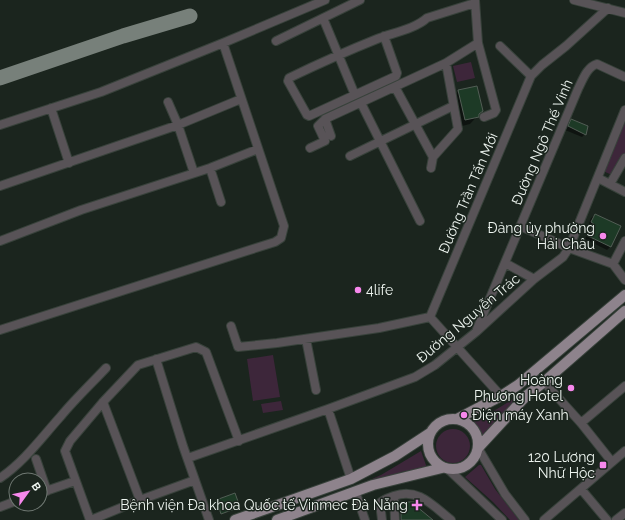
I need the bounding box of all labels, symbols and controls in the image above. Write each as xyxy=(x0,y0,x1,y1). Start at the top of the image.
street label: Đường Ngô Thế Vinh xyxy=(508,77,576,207)
street label: Đường Trần Tấn Mới xyxy=(435,130,501,256)
place label: Đảng ủy phường Hải Châu xyxy=(488,220,595,252)
marker: Đảng ủy phường Hải Châu xyxy=(598,231,608,241)
street label: Đường Nguyễn Trác xyxy=(413,270,523,366)
place label: 4life xyxy=(366,282,393,298)
marker: 4life xyxy=(353,285,363,295)
place label: Hoàng Phương Hotel xyxy=(474,372,563,404)
marker: Hoàng Phương Hotel xyxy=(566,383,576,393)
place label: Điện máy Xanh xyxy=(472,407,569,423)
marker: Điện máy Xanh xyxy=(459,410,469,420)
place label: 120 Lương Nhữ Hộc xyxy=(528,449,595,481)
marker: 120 Lương Nhữ Hộc xyxy=(598,460,608,470)
north arrow xyxy=(8,472,48,512)
text: B xyxy=(28,480,44,494)
place label: Bệnh viện Đa khoa Quốc tế Vinmec Đà Nẵng xyxy=(120,497,408,513)
marker: Bệnh viện Đa khoa Quốc tế Vinmec Đà Nẵng xyxy=(411,499,423,511)

